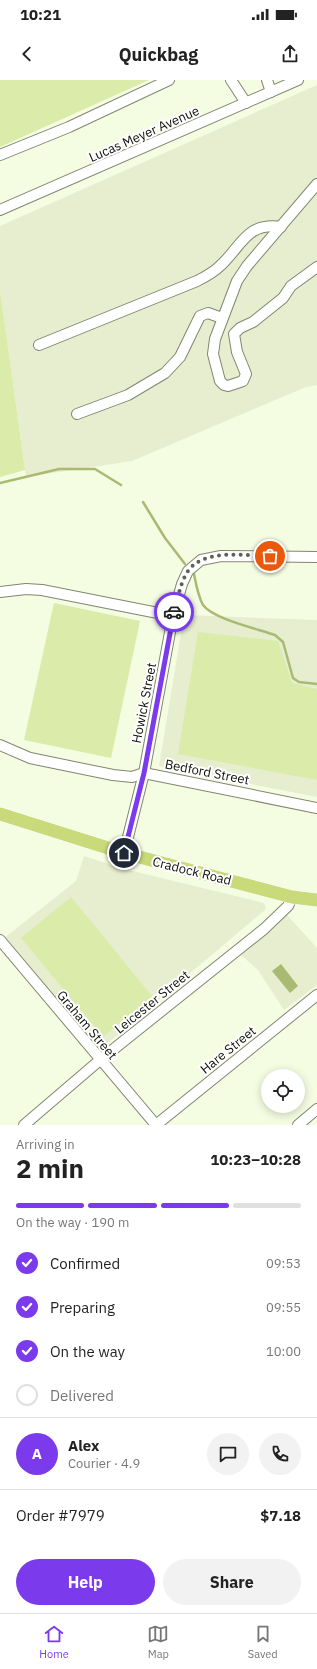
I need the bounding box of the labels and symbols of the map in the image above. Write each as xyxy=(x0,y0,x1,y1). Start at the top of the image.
street label: Lucas Meyer Avenue xyxy=(86,102,202,166)
pin xyxy=(253,539,287,573)
courier xyxy=(154,592,194,632)
street label: Howick Street xyxy=(128,661,160,745)
street label: Bedford Street xyxy=(163,755,251,789)
pin xyxy=(107,836,141,870)
street label: Cradock Road xyxy=(151,853,233,889)
street label: Leicester Street xyxy=(111,967,193,1037)
street label: Graham Street xyxy=(53,987,121,1063)
street label: Hare Street xyxy=(197,1022,259,1078)

